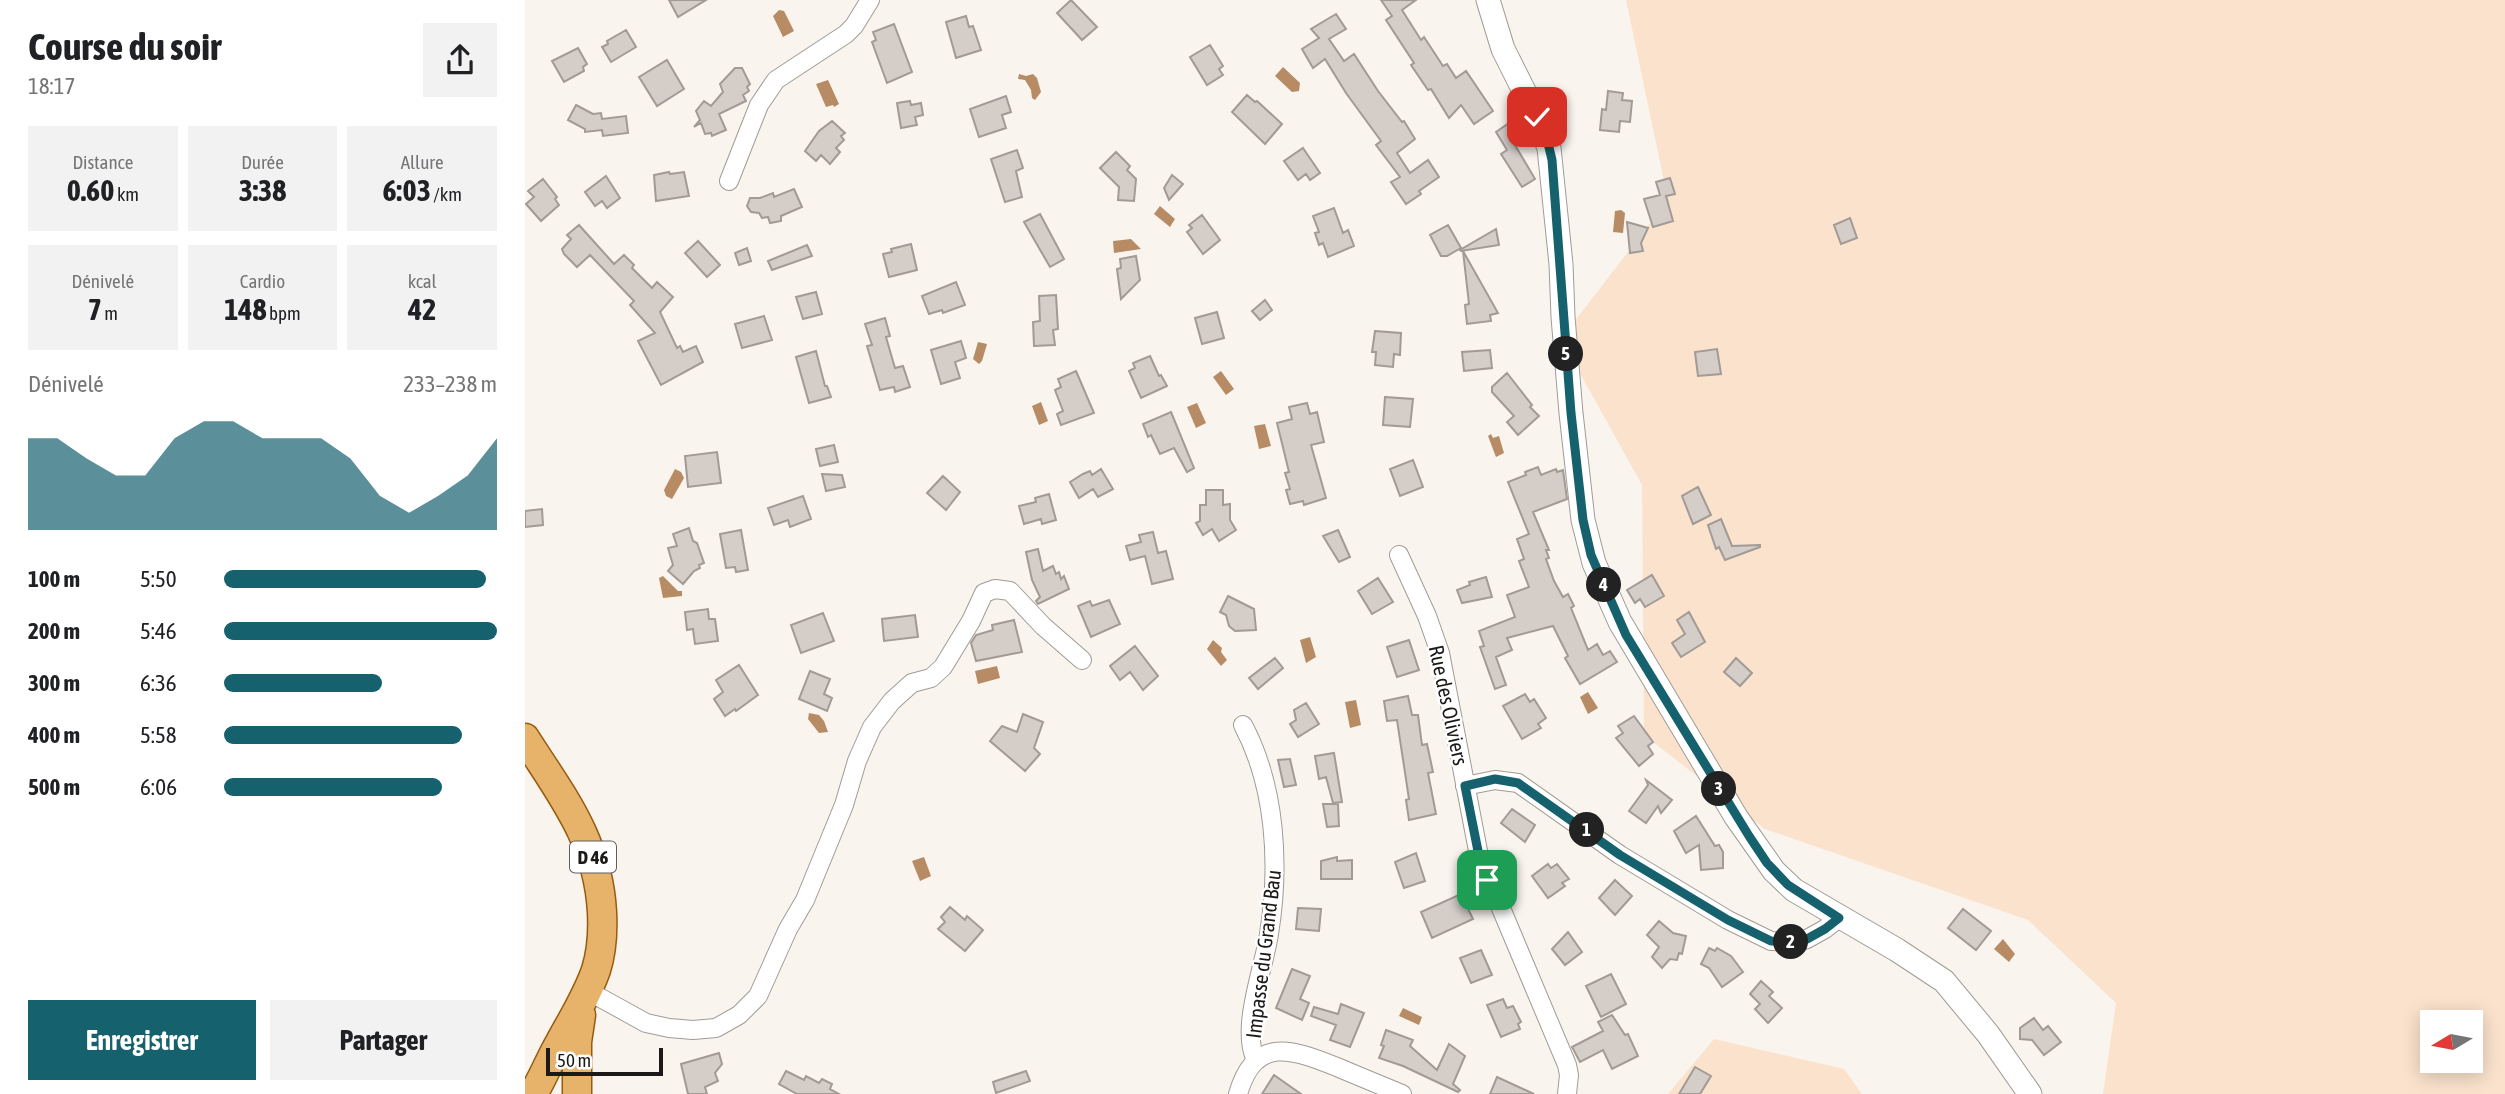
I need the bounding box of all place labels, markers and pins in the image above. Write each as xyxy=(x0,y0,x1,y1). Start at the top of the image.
pin xyxy=(1507,87,1567,147)
pin: 5 xyxy=(1549,336,1583,372)
pin: 4 xyxy=(1587,568,1621,602)
pin: 3 xyxy=(1701,772,1737,806)
pin: 1 xyxy=(1569,812,1605,848)
pin xyxy=(1457,850,1517,910)
pin: 2 xyxy=(1773,925,1809,960)

